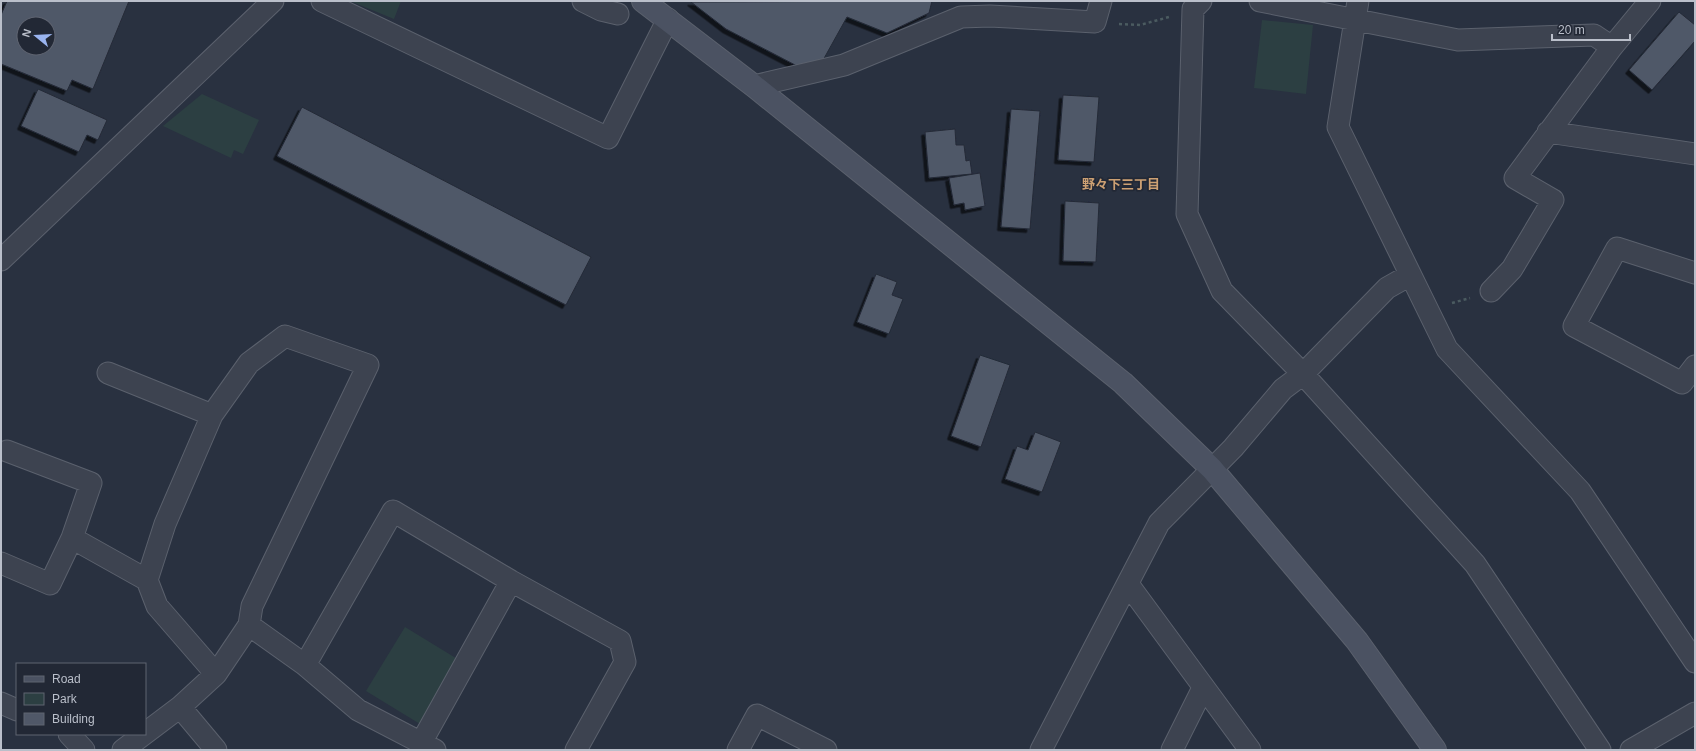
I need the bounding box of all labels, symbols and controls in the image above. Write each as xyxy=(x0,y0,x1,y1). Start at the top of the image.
north arrow xyxy=(16,16,56,56)
scale bar xyxy=(1552,16,1630,42)
text: 20 m xyxy=(1558,23,1585,37)
text: N xyxy=(20,27,33,39)
district label: 野々下三丁目 xyxy=(1082,177,1160,192)
legend xyxy=(16,663,146,735)
text: Road xyxy=(52,672,81,686)
text: Park xyxy=(52,692,78,706)
text: Building xyxy=(52,712,95,726)

